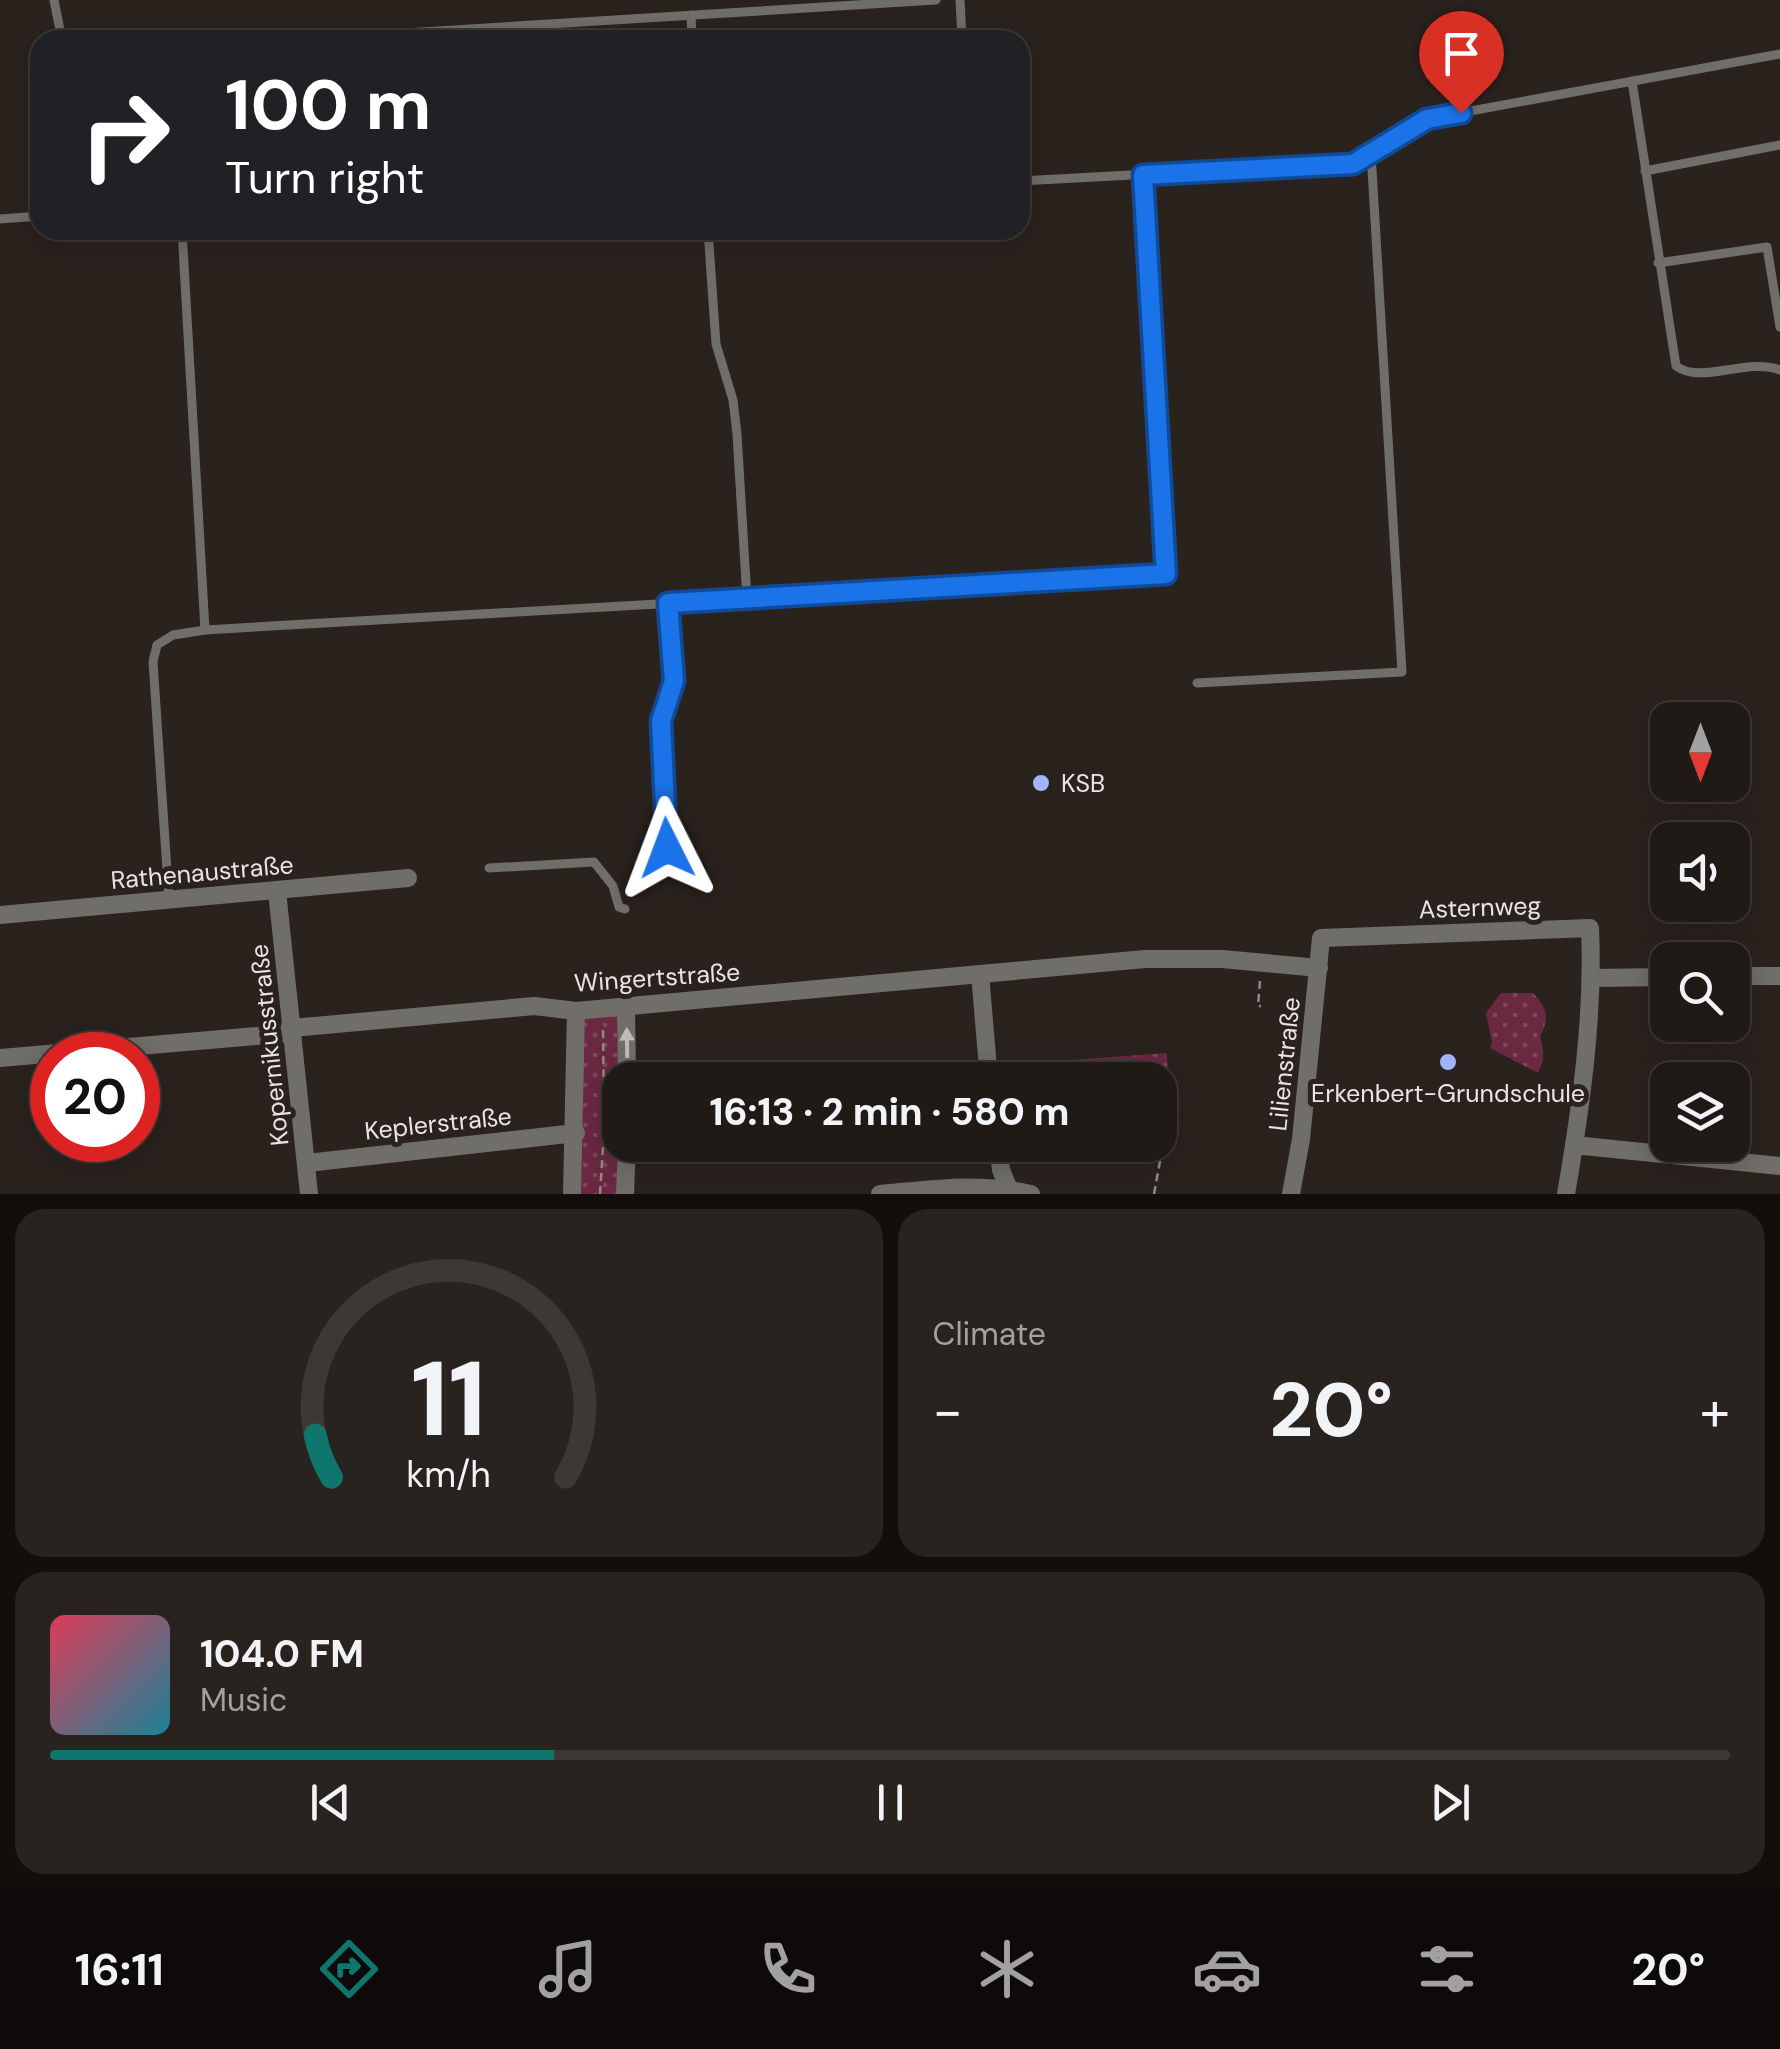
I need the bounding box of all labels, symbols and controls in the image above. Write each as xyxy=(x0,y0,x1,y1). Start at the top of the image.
pin xyxy=(1419,11,1504,114)
icon: arrive xyxy=(1434,26,1489,81)
text: 100 m xyxy=(225,60,431,151)
icon: right xyxy=(60,70,190,200)
text: Turn right xyxy=(225,148,424,207)
north arrow xyxy=(1650,702,1750,802)
map controls xyxy=(1650,702,1750,1162)
place label: KSB xyxy=(1061,767,1105,800)
marker: KSB xyxy=(1030,772,1052,794)
position arrow xyxy=(615,796,719,900)
button: sound xyxy=(1650,822,1750,922)
street label: Rathenaustraße xyxy=(109,848,295,897)
street label: Asternweg xyxy=(1418,889,1542,926)
street label: Kopernikusstraße xyxy=(243,942,296,1147)
button: search xyxy=(1650,942,1750,1042)
street label: Wingertstraße xyxy=(573,955,741,1000)
street label: Lilienstraße xyxy=(1261,996,1308,1133)
one-way arrow xyxy=(619,1027,635,1059)
speed limit sign: 20 xyxy=(30,1032,160,1162)
marker: Erkenbert-Grundschule xyxy=(1437,1051,1459,1073)
button: layers xyxy=(1650,1062,1750,1162)
place label: Erkenbert-Grundschule xyxy=(1311,1077,1585,1110)
text: 16:13 · 2 min · 580 m xyxy=(709,1087,1070,1137)
street label: Keplerstraße xyxy=(363,1099,513,1148)
text: Climate xyxy=(933,1313,1046,1355)
text: 11 xyxy=(411,1332,487,1467)
text: 20° xyxy=(1270,1362,1393,1459)
text: − xyxy=(933,1375,963,1447)
text: + xyxy=(1700,1375,1730,1447)
text: km/h xyxy=(407,1452,491,1498)
text: 104.0 FM xyxy=(200,1629,364,1679)
text: Music xyxy=(200,1679,287,1721)
icon: previous xyxy=(303,1775,358,1830)
icon: pause xyxy=(863,1775,918,1830)
icon: next xyxy=(1423,1775,1478,1830)
icon: directions xyxy=(314,1934,384,2004)
icon: music xyxy=(533,1934,603,2004)
icon: phone xyxy=(753,1934,823,2004)
icon: climate xyxy=(972,1934,1042,2004)
icon: car xyxy=(1192,1934,1262,2004)
icon: filters xyxy=(1412,1934,1482,2004)
text: 16:11 xyxy=(75,1940,164,1999)
text: 20° xyxy=(1631,1940,1705,1999)

